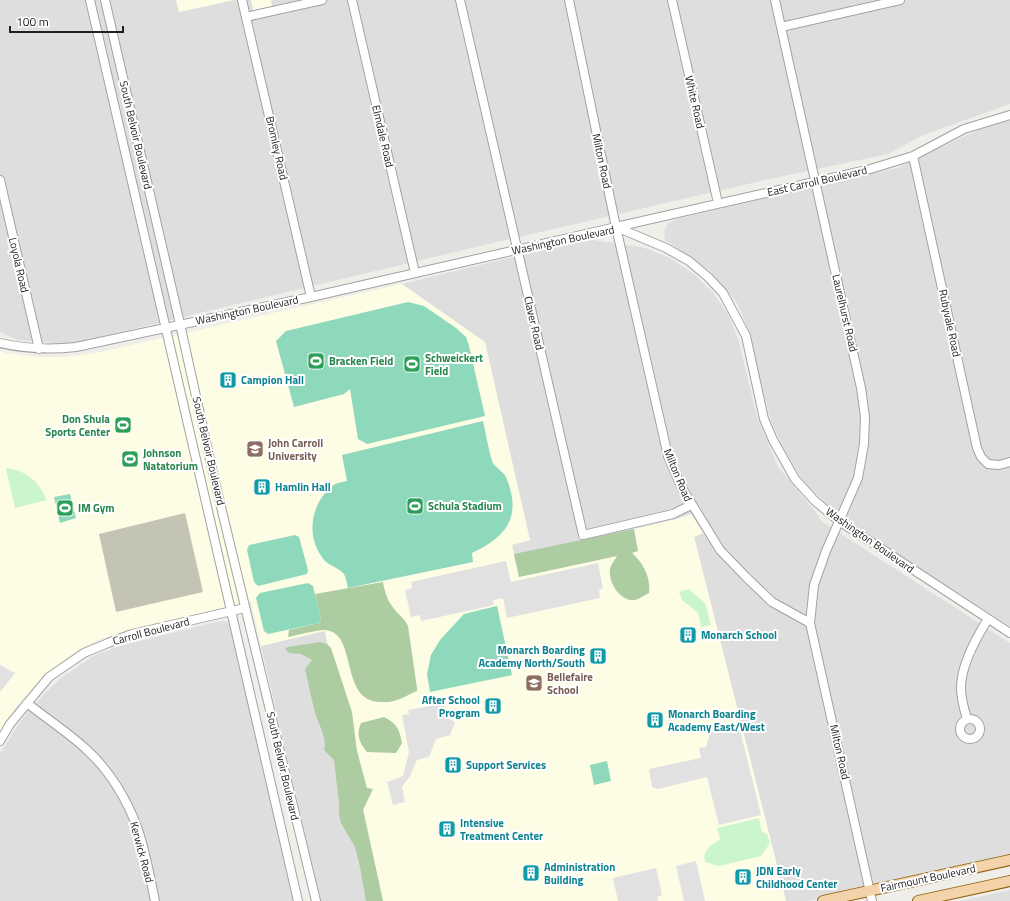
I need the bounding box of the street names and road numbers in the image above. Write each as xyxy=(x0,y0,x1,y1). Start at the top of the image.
street label: White Road xyxy=(681,74,709,130)
street label: South Belvoir Boulevard xyxy=(116,79,156,191)
street label: Elmdale Road xyxy=(368,103,398,169)
street label: Bromley Road xyxy=(262,115,292,182)
street label: Milton Road xyxy=(588,132,616,190)
street label: East Carroll Boulevard xyxy=(766,162,869,200)
street label: Washington Boulevard xyxy=(510,221,616,259)
street label: Loyola Road xyxy=(5,236,33,294)
street label: Laurelhurst Road xyxy=(828,273,862,354)
street label: Rubyvale Road xyxy=(935,288,965,358)
street label: Washington Boulevard xyxy=(194,291,300,329)
street label: Claver Road xyxy=(520,295,548,352)
street label: South Belvoir Boulevard xyxy=(189,395,229,507)
street label: Milton Road xyxy=(660,446,696,504)
street label: Washington Boulevard xyxy=(823,503,918,577)
street label: Carroll Boulevard xyxy=(111,613,191,649)
street label: South Belvoir Boulevard xyxy=(263,710,303,822)
street label: Milton Road xyxy=(826,723,854,781)
street label: Kerwick Road xyxy=(126,820,158,884)
street label: Fairmount Boulevard xyxy=(879,860,977,896)

